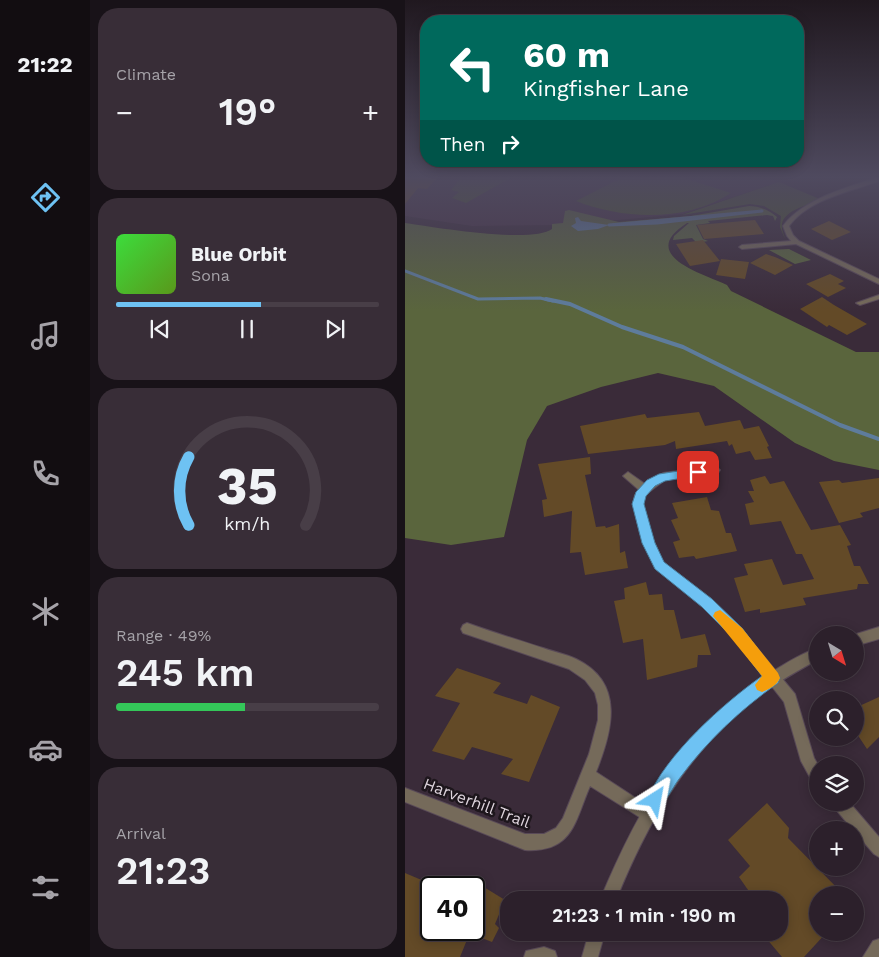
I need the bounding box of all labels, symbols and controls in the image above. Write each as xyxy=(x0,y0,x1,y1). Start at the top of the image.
text: 60 m xyxy=(523,34,610,76)
icon: left xyxy=(440,35,505,100)
text: 21:22 xyxy=(17,52,73,77)
text: Climate xyxy=(116,65,176,84)
text: Kingfisher Lane xyxy=(523,76,689,101)
text: 19° xyxy=(219,90,276,134)
text: − xyxy=(116,96,133,129)
text: + xyxy=(362,96,379,129)
icon: right xyxy=(496,130,524,158)
text: Then xyxy=(440,133,486,156)
icon: directions xyxy=(28,180,63,215)
text: Blue Orbit xyxy=(191,243,286,266)
text: Sona xyxy=(191,266,230,285)
icon: previous xyxy=(146,315,174,343)
icon: pause xyxy=(233,315,261,343)
icon: next xyxy=(321,315,349,343)
icon: music xyxy=(28,318,63,353)
pin xyxy=(677,451,719,493)
icon: phone xyxy=(28,456,63,491)
text: 35 xyxy=(217,456,278,517)
icon: arrive xyxy=(684,458,712,486)
text: km/h xyxy=(224,513,271,534)
icon: climate xyxy=(28,594,63,629)
text: Range · 49% xyxy=(116,626,211,645)
north arrow xyxy=(809,626,864,681)
map controls xyxy=(809,626,864,941)
text: 245 km xyxy=(116,651,254,695)
button: search xyxy=(809,691,864,746)
icon: car xyxy=(28,732,63,767)
button: layers xyxy=(809,756,864,811)
position arrow xyxy=(628,773,680,825)
street label: Harverhill Trail xyxy=(421,774,533,832)
button: + xyxy=(809,821,864,876)
text: Arrival xyxy=(116,824,166,843)
text: 21:23 xyxy=(116,849,211,893)
icon: filters xyxy=(28,870,63,905)
speed limit sign: 40 xyxy=(420,876,485,941)
button: − xyxy=(809,886,864,941)
text: 21:23 · 1 min · 190 m xyxy=(552,904,736,927)

